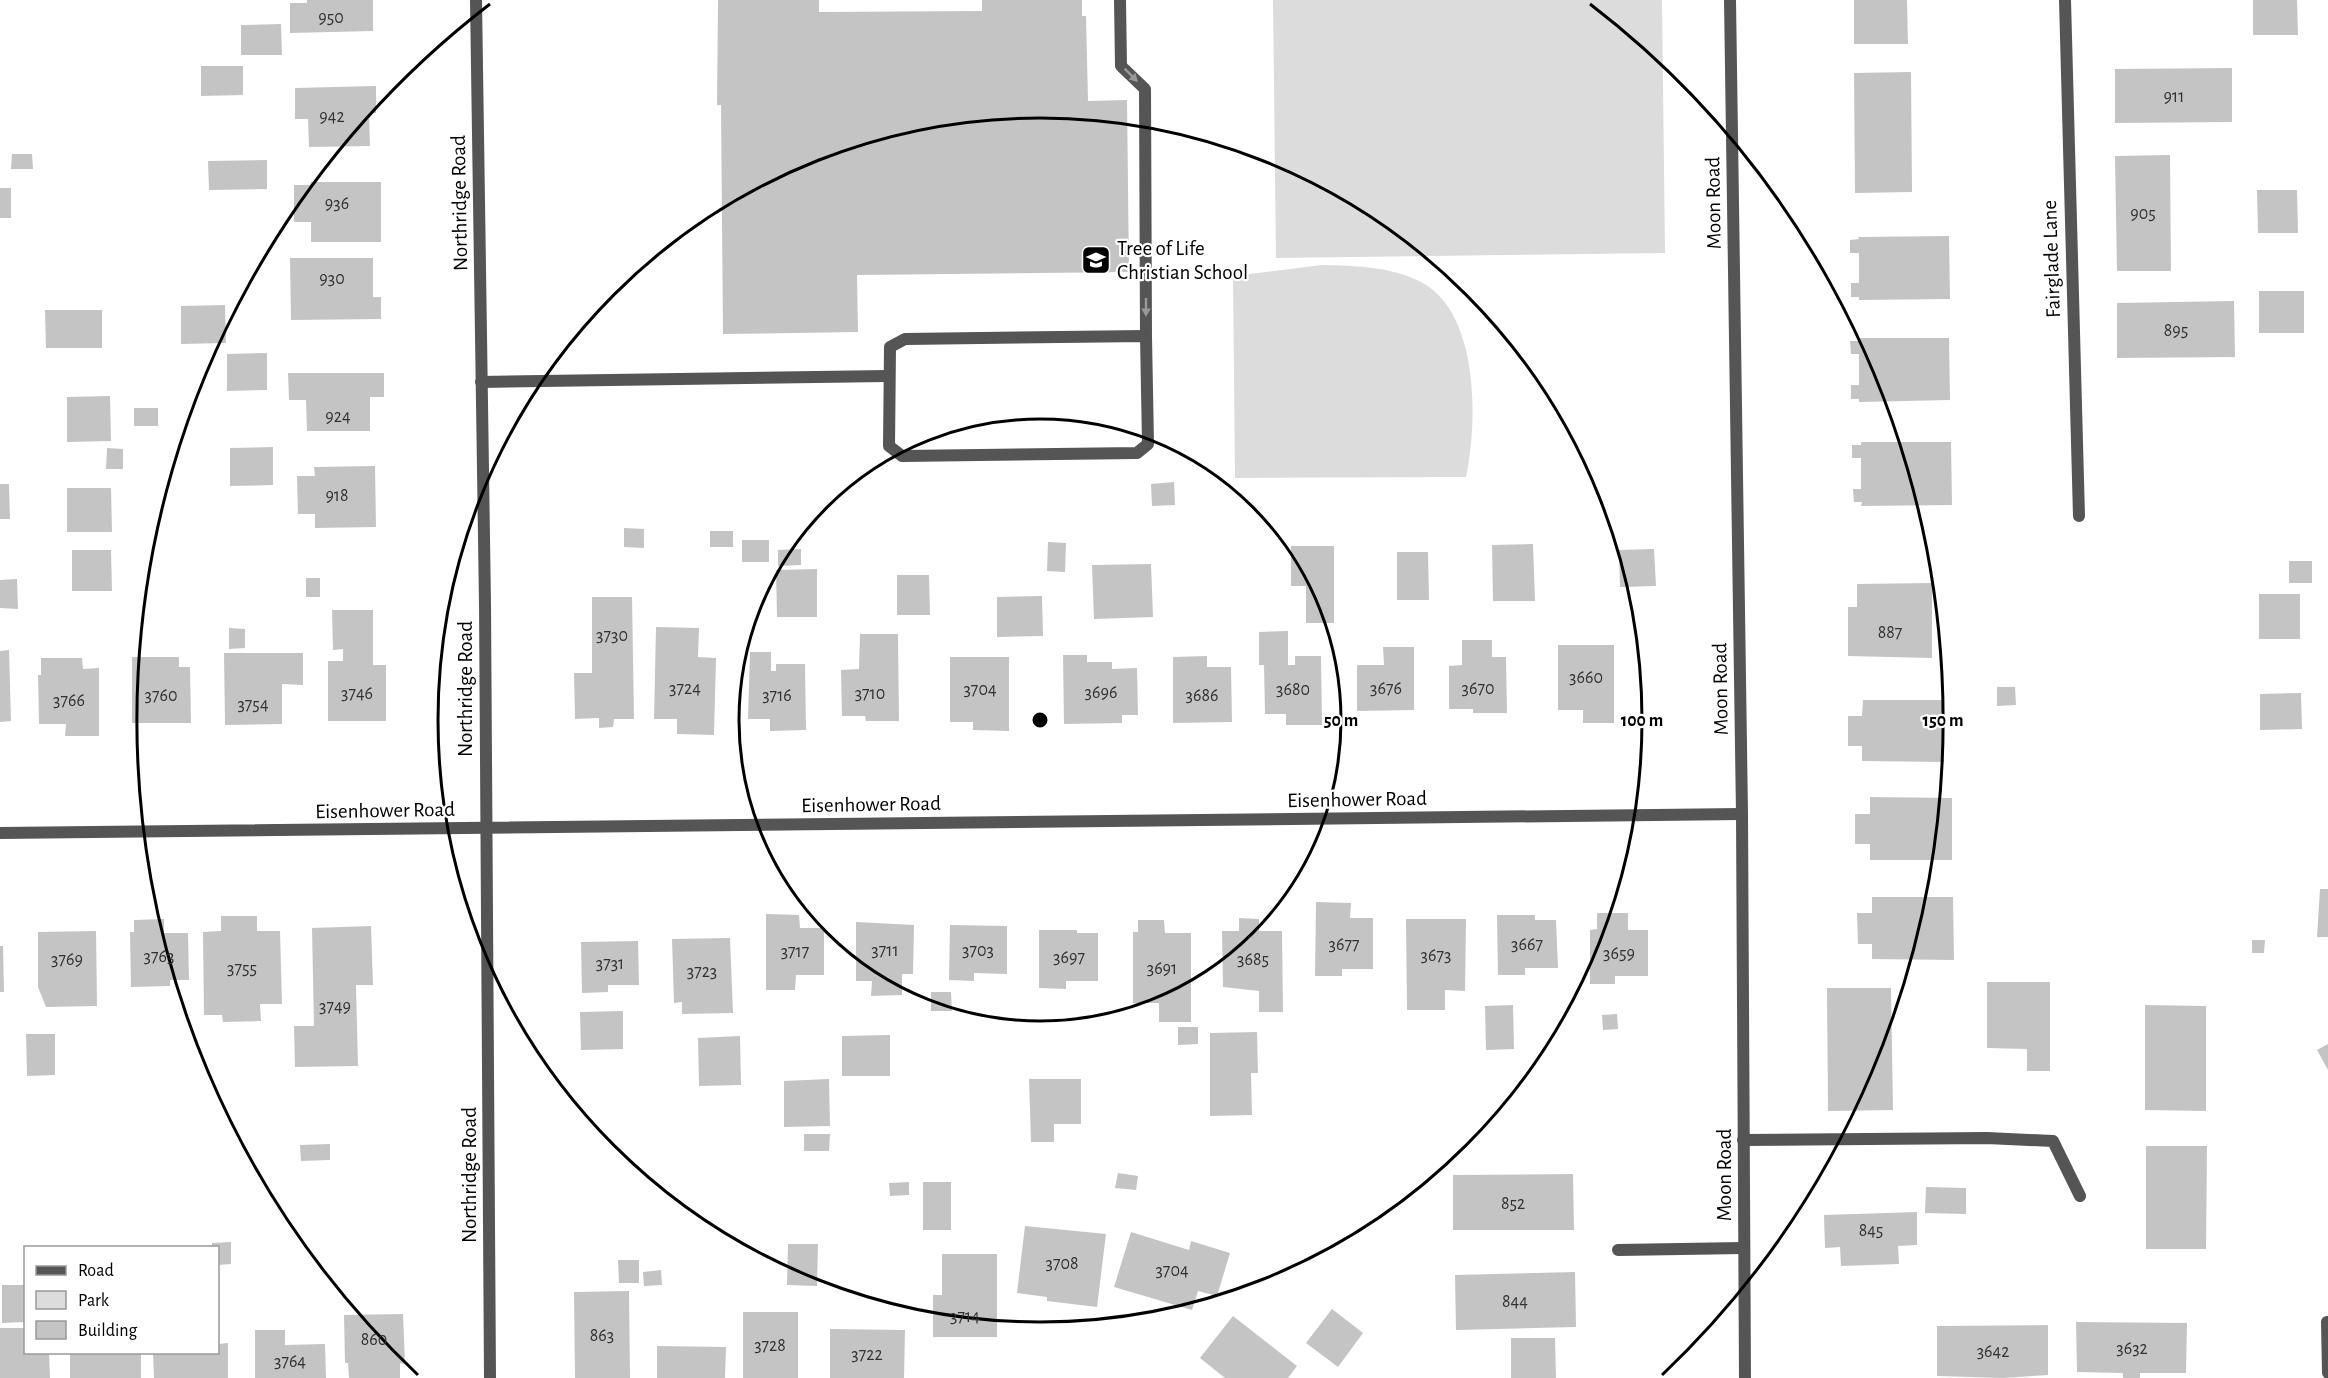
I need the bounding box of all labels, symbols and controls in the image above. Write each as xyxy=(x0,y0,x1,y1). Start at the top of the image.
house number: 950 xyxy=(318,9,344,27)
one-way arrow xyxy=(1124,68,1138,83)
house number: 911 xyxy=(2164,88,2184,106)
house number: 942 xyxy=(319,108,345,126)
street label: Northridge Road xyxy=(448,135,471,271)
street label: Moon Road xyxy=(1702,156,1725,249)
house number: 936 xyxy=(325,195,349,213)
street label: Fairglade Lane xyxy=(2039,200,2064,318)
house number: 905 xyxy=(2130,205,2156,223)
place label: Tree of Life Christian School xyxy=(1117,238,1248,283)
school or university icon: Tree of Life Christian School xyxy=(1080,244,1112,276)
house number: 930 xyxy=(319,270,345,288)
one-way arrow xyxy=(1141,297,1150,316)
house number: 895 xyxy=(2164,322,2188,340)
house number: 924 xyxy=(325,408,351,426)
house number: 918 xyxy=(325,487,349,505)
street label: Northridge Road xyxy=(455,621,476,757)
house number: 887 xyxy=(1878,624,1902,642)
house number: 3730 xyxy=(596,627,628,645)
street label: Moon Road xyxy=(1709,642,1732,735)
house number: 3660 xyxy=(1569,669,1603,687)
house number: 3724 xyxy=(669,680,701,698)
house number: 3676 xyxy=(1370,680,1402,698)
house number: 3670 xyxy=(1462,680,1494,698)
house number: 3704 xyxy=(963,681,997,699)
house number: 3680 xyxy=(1276,681,1310,699)
house number: 3696 xyxy=(1085,684,1117,702)
house number: 3746 xyxy=(341,685,373,703)
house number: 3710 xyxy=(855,685,885,703)
house number: 3760 xyxy=(145,687,177,705)
house number: 3716 xyxy=(762,687,792,705)
house number: 3686 xyxy=(1186,687,1218,705)
house number: 3766 xyxy=(53,692,85,710)
house number: 3754 xyxy=(237,696,269,714)
centre of rings xyxy=(1030,710,1050,730)
text: 50 m xyxy=(1324,712,1358,730)
text: 100 m xyxy=(1621,712,1663,730)
text: 150 m xyxy=(1923,712,1963,730)
street label: Eisenhower Road xyxy=(1287,788,1427,811)
street label: Eisenhower Road xyxy=(801,793,941,816)
street label: Eisenhower Road xyxy=(315,799,455,822)
house number: 3677 xyxy=(1329,936,1359,954)
house number: 3667 xyxy=(1511,936,1543,954)
house number: 3711 xyxy=(871,942,899,960)
house number: 3703 xyxy=(962,942,994,960)
house number: 3717 xyxy=(781,943,809,961)
house number: 3659 xyxy=(1603,945,1635,963)
house number: 3673 xyxy=(1421,947,1451,965)
house number: 3763 xyxy=(144,948,174,966)
house number: 3697 xyxy=(1053,949,1085,967)
house number: 3769 xyxy=(51,951,83,969)
house number: 3685 xyxy=(1237,951,1269,969)
house number: 3731 xyxy=(596,955,624,973)
house number: 3755 xyxy=(227,960,257,978)
house number: 3691 xyxy=(1147,960,1177,978)
house number: 3723 xyxy=(687,963,717,981)
house number: 3749 xyxy=(319,998,351,1016)
street label: Northridge Road xyxy=(459,1107,480,1243)
street label: Moon Road xyxy=(1714,1129,1735,1221)
house number: 852 xyxy=(1501,1195,1525,1213)
house number: 845 xyxy=(1859,1222,1883,1240)
legend xyxy=(24,1246,219,1354)
house number: 3708 xyxy=(1046,1255,1078,1273)
text: Road xyxy=(78,1262,114,1280)
house number: 3704 xyxy=(1155,1262,1189,1280)
text: Park xyxy=(78,1292,110,1310)
house number: 844 xyxy=(1502,1293,1528,1311)
house number: 3714 xyxy=(950,1308,980,1326)
text: Building xyxy=(78,1322,138,1340)
house number: 863 xyxy=(590,1327,614,1345)
house number: 860 xyxy=(361,1331,387,1349)
house number: 3728 xyxy=(754,1337,786,1355)
house number: 3632 xyxy=(2116,1340,2148,1358)
house number: 3642 xyxy=(1977,1343,2009,1361)
house number: 3722 xyxy=(851,1346,883,1364)
house number: 3764 xyxy=(274,1353,306,1371)

